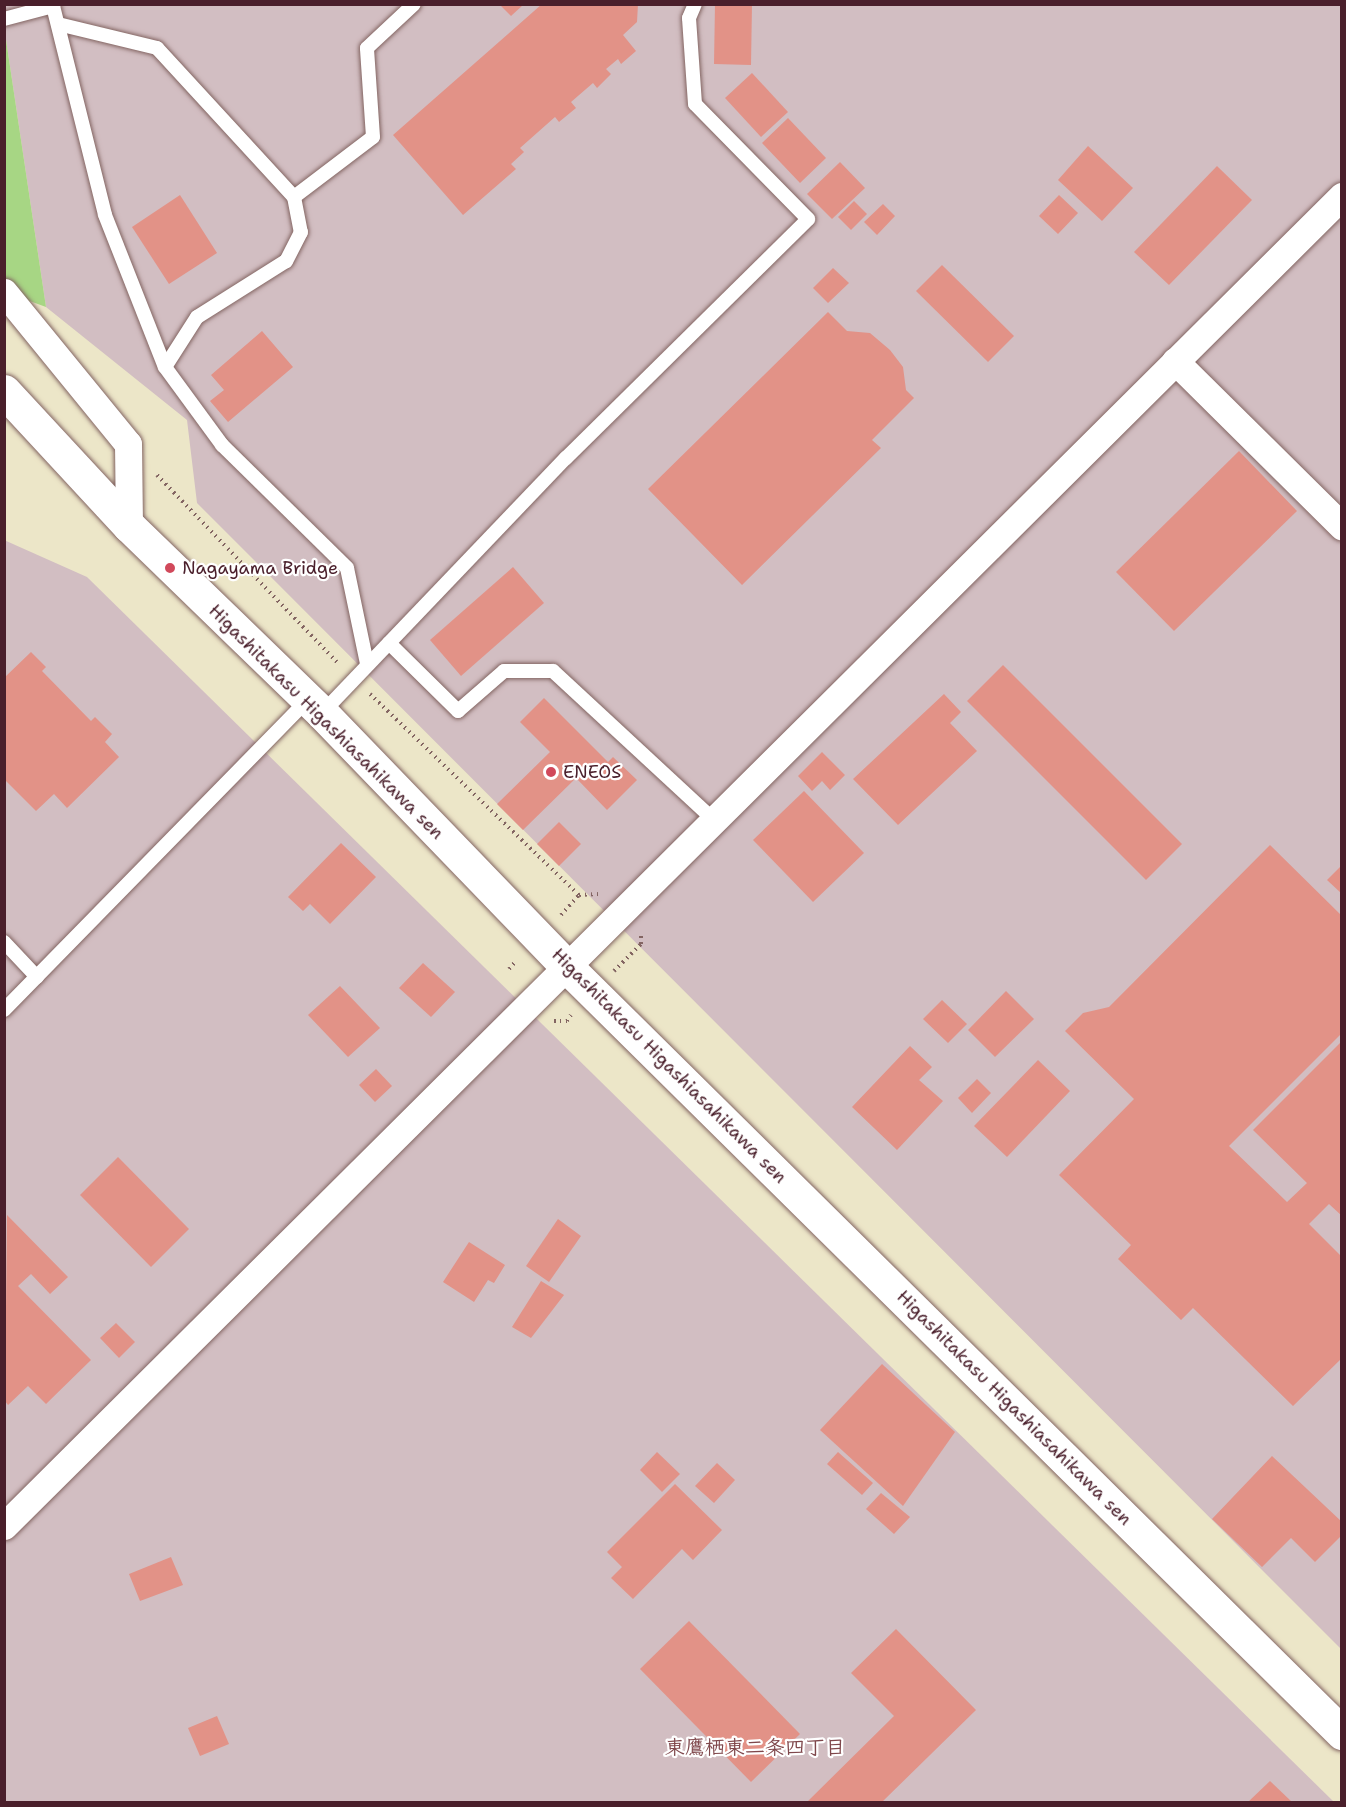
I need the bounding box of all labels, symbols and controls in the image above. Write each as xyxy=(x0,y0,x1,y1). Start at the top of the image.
place label: Nagayama Bridge xyxy=(182,557,338,579)
marker: Nagayama Bridge xyxy=(163,561,177,575)
street label: Higashitakasu Higashiasahikawa sen xyxy=(204,600,448,844)
place label: ENEOS xyxy=(563,761,621,783)
marker: ENEOS xyxy=(544,765,558,779)
street label: Higashitakasu Higashiasahikawa sen xyxy=(547,944,791,1188)
street label: Higashitakasu Higashiasahikawa sen xyxy=(892,1286,1136,1530)
district label: 東鷹栖東二条四丁目 xyxy=(665,1735,845,1759)

